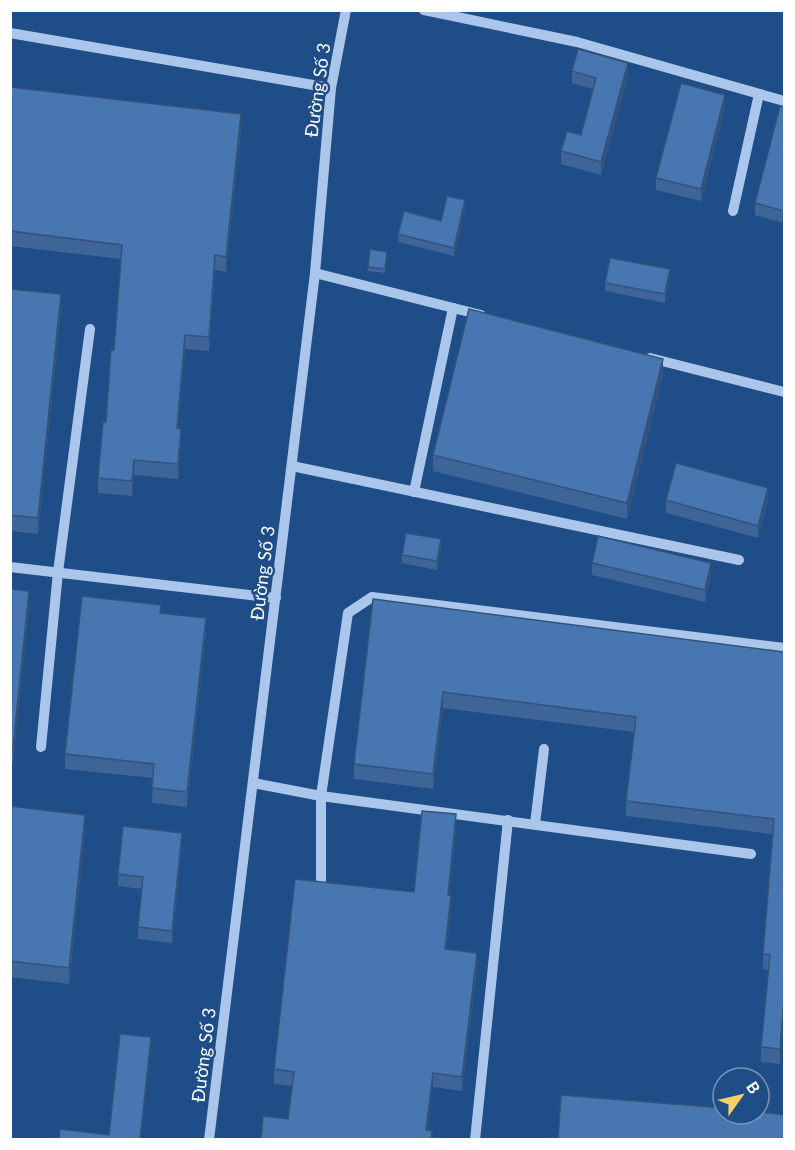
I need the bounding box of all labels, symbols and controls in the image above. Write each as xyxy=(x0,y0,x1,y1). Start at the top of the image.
street label: Đường Số 3 xyxy=(299,41,335,139)
street label: Đường Số 3 xyxy=(245,525,279,621)
street label: Đường Số 3 xyxy=(186,1007,220,1103)
north arrow xyxy=(711,1066,771,1126)
text: B xyxy=(743,1078,765,1097)

